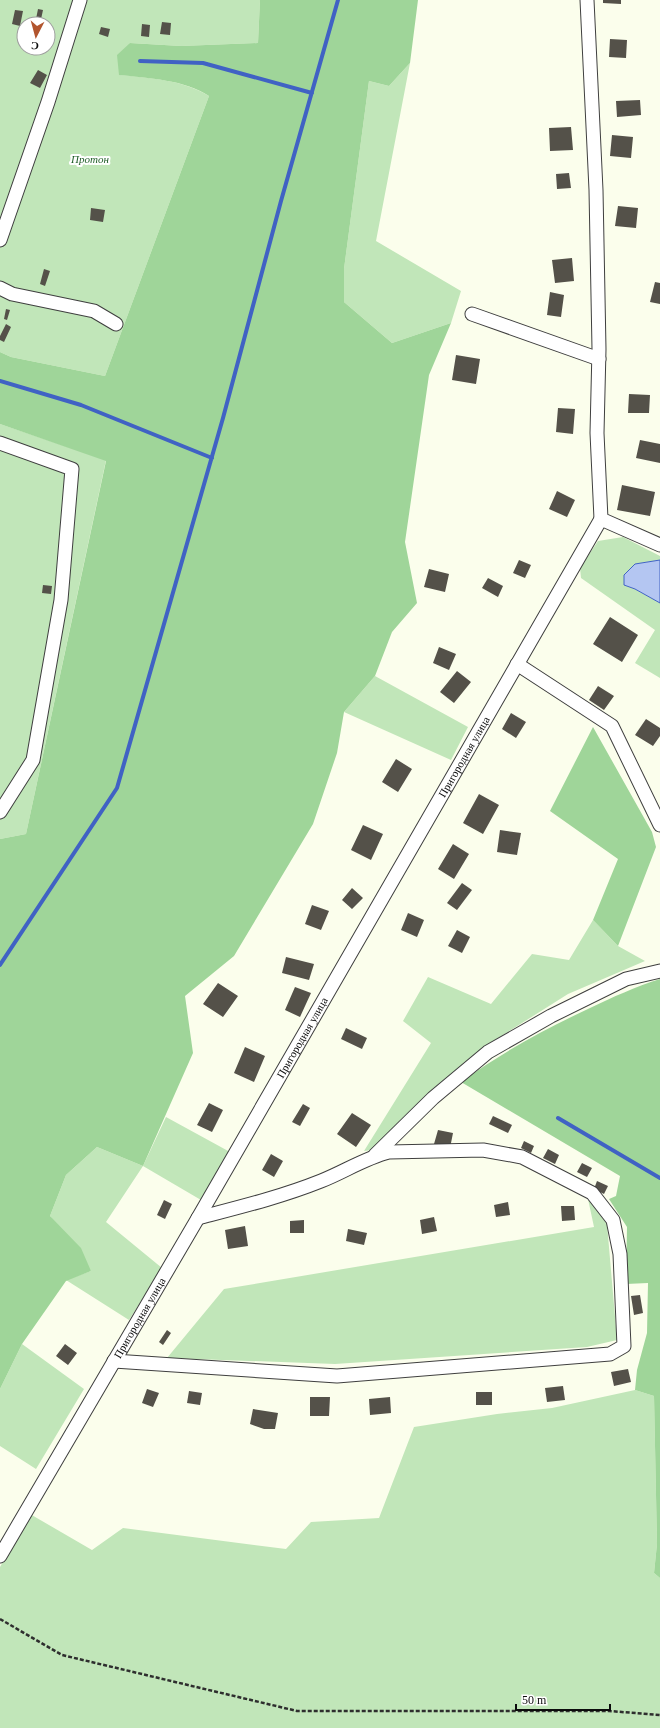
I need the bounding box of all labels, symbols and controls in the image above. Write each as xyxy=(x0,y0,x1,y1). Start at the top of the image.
north arrow xyxy=(16,16,56,56)
text: С xyxy=(30,40,40,52)
park label: Протон xyxy=(70,153,109,165)
street label: Пригородная улица xyxy=(436,714,492,799)
street label: Пригородная улица xyxy=(274,995,330,1080)
street label: Пригородная улица xyxy=(111,1275,168,1360)
scale bar xyxy=(516,1686,610,1712)
text: 50 m xyxy=(522,1693,547,1707)

